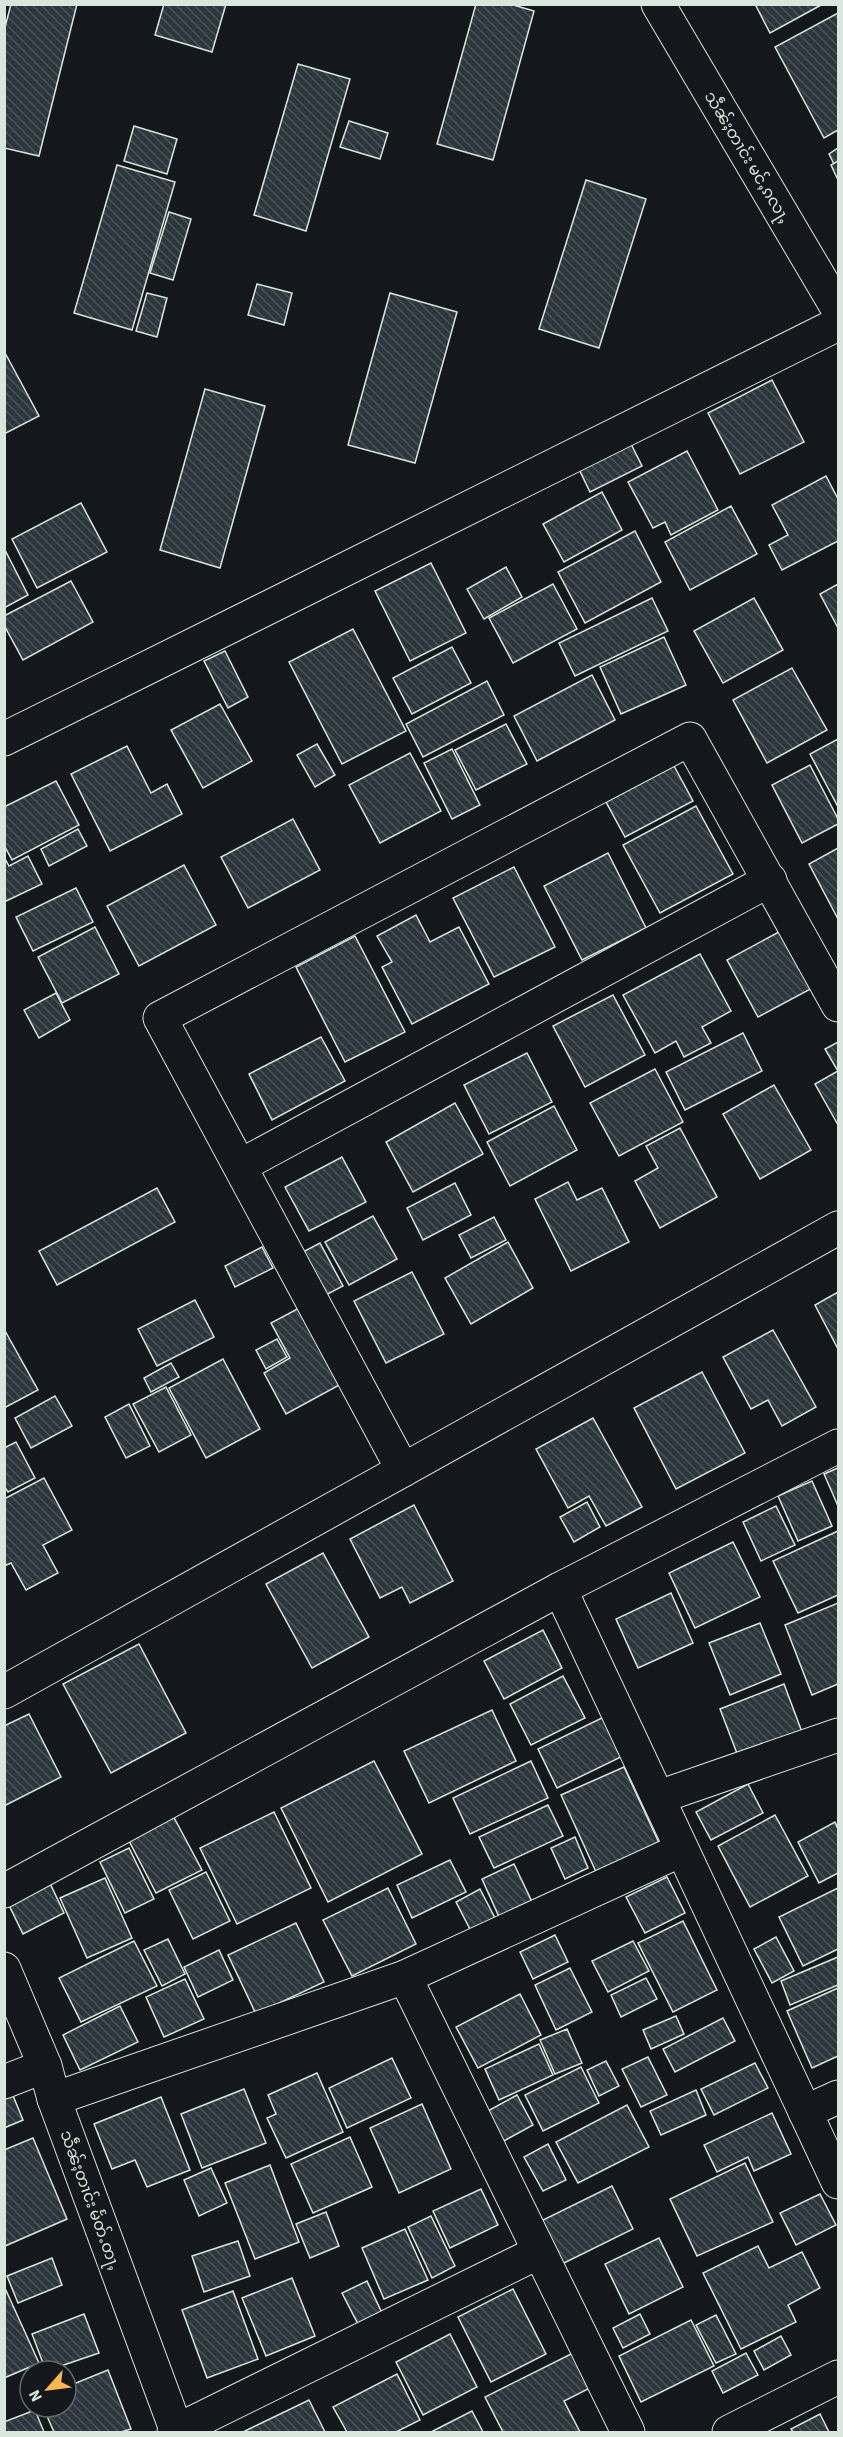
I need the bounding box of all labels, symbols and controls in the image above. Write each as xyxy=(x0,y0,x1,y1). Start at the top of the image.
street label: သဵၼ်ႈတၢင်း မင်ႇၵလႃႇ xyxy=(697,87,796,229)
street label: သဵၼ်ႈတၢင်း မႅတ်ႉတႃႇ xyxy=(53,2127,127,2274)
north arrow xyxy=(18,2359,78,2419)
text: N xyxy=(23,2386,48,2405)

